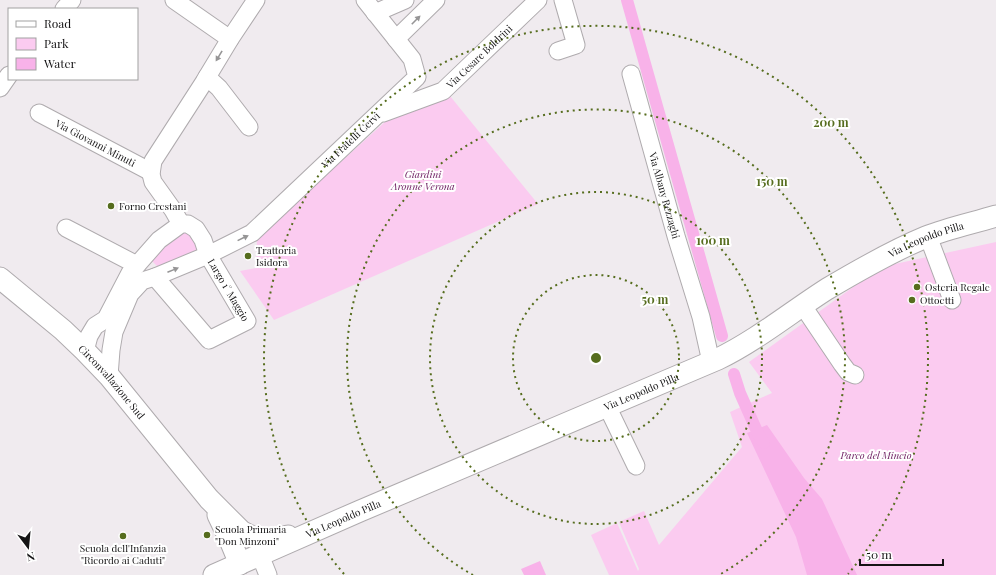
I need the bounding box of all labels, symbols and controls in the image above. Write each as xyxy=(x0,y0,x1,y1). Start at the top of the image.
legend xyxy=(8,8,138,80)
text: Road xyxy=(44,15,71,31)
one-way arrow xyxy=(411,15,421,25)
street label: Via Cesare Boldrini xyxy=(443,21,515,92)
text: Park xyxy=(44,35,69,51)
one-way arrow xyxy=(216,50,223,62)
text: Water xyxy=(43,55,77,71)
street label: Via Fratelli Cervi xyxy=(318,109,383,172)
text: 200 m xyxy=(813,114,849,130)
street label: Via Giovanni Minuti xyxy=(52,115,138,170)
street label: Via Albany Rezzaghi xyxy=(646,150,683,240)
park label: Giardini Aronne Verona xyxy=(390,167,455,193)
text: 150 m xyxy=(756,173,788,189)
place label: Forno Crestani xyxy=(119,199,186,213)
marker: Forno Crestani xyxy=(106,201,116,211)
street label: Via Leopoldo Pilla xyxy=(885,218,965,261)
text: 100 m xyxy=(696,232,730,248)
one-way arrow xyxy=(237,234,249,241)
place label: Trattoria Isidora xyxy=(256,243,296,269)
marker: Trattoria Isidora xyxy=(243,251,253,261)
street label: Largo 1° Maggio xyxy=(205,256,253,324)
one-way arrow xyxy=(168,266,180,272)
place label: Osteria Regale xyxy=(925,280,990,294)
marker: Osteria Regale xyxy=(912,282,922,292)
text: 50 m xyxy=(642,291,669,307)
place label: Ottoetti xyxy=(920,293,954,307)
marker: Ottoetti xyxy=(907,295,917,305)
street label: Circonvallazione Sud xyxy=(76,341,148,422)
centre of rings xyxy=(589,351,603,365)
street label: Via Leopoldo Pilla xyxy=(601,369,681,414)
park label: Parco del Mincio xyxy=(839,448,912,462)
street label: Via Leopoldo Pilla xyxy=(303,496,383,541)
place label: Scuola Primaria "Don Minzoni" xyxy=(215,522,286,548)
north arrow xyxy=(8,527,48,567)
marker: Scuola Primaria "Don Minzoni" xyxy=(202,530,212,540)
marker: Scuola dell'Infanzia "Ricordo ai Caduti" xyxy=(118,531,128,541)
place label: Scuola dell'Infanzia "Ricordo ai Caduti" xyxy=(80,541,166,567)
scale bar xyxy=(860,541,943,567)
text: 50 m xyxy=(866,546,892,562)
text: N xyxy=(25,549,37,565)

